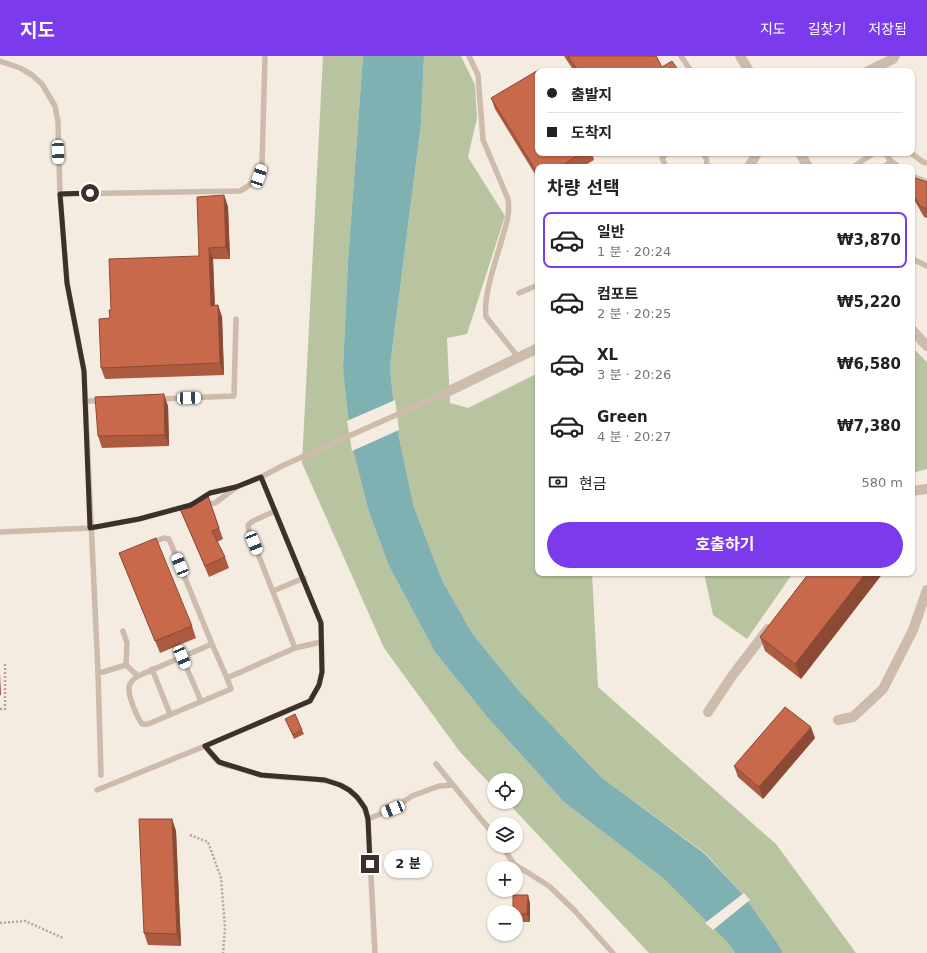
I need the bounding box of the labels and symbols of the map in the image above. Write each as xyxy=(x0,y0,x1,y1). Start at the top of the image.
car xyxy=(52,140,64,164)
car xyxy=(250,163,268,189)
route start xyxy=(81,184,99,202)
car xyxy=(177,392,201,404)
car xyxy=(244,530,264,556)
car xyxy=(170,552,190,578)
car xyxy=(172,644,192,670)
car xyxy=(380,799,406,819)
callout: 2 분 xyxy=(384,850,432,878)
route end xyxy=(361,855,379,873)

